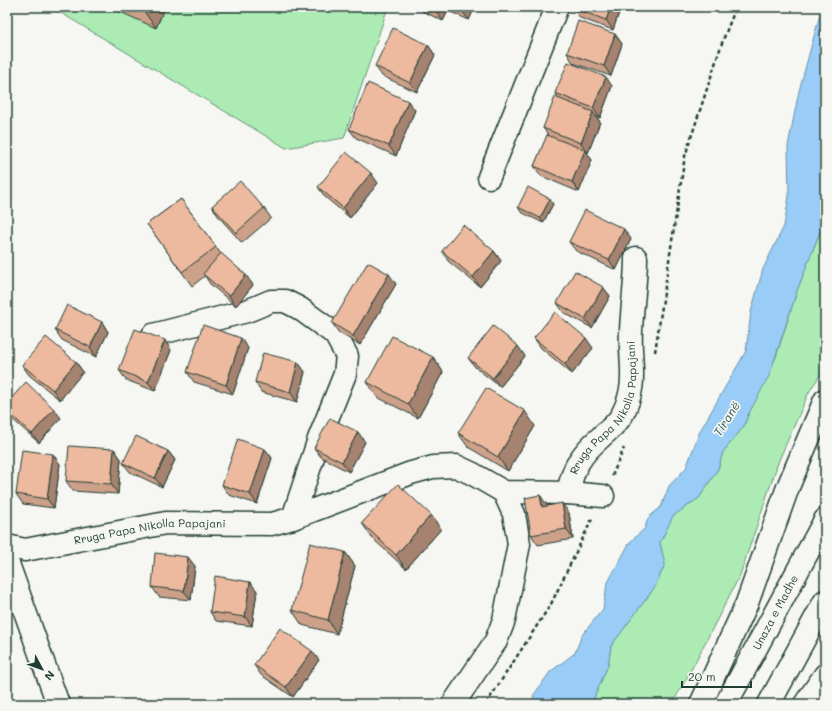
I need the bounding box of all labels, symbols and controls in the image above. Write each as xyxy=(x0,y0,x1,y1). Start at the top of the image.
street label: Rruga Papa Nikolla Papajani xyxy=(566,341,639,476)
water label: Tiranë xyxy=(709,398,743,439)
street label: Rruga Papa Nikolla Papajani xyxy=(73,515,226,547)
street label: Unaza e Madhe xyxy=(749,572,801,652)
north arrow xyxy=(22,649,62,689)
scale bar xyxy=(682,663,751,689)
text: N xyxy=(42,668,58,684)
text: 20 m xyxy=(688,668,716,684)

